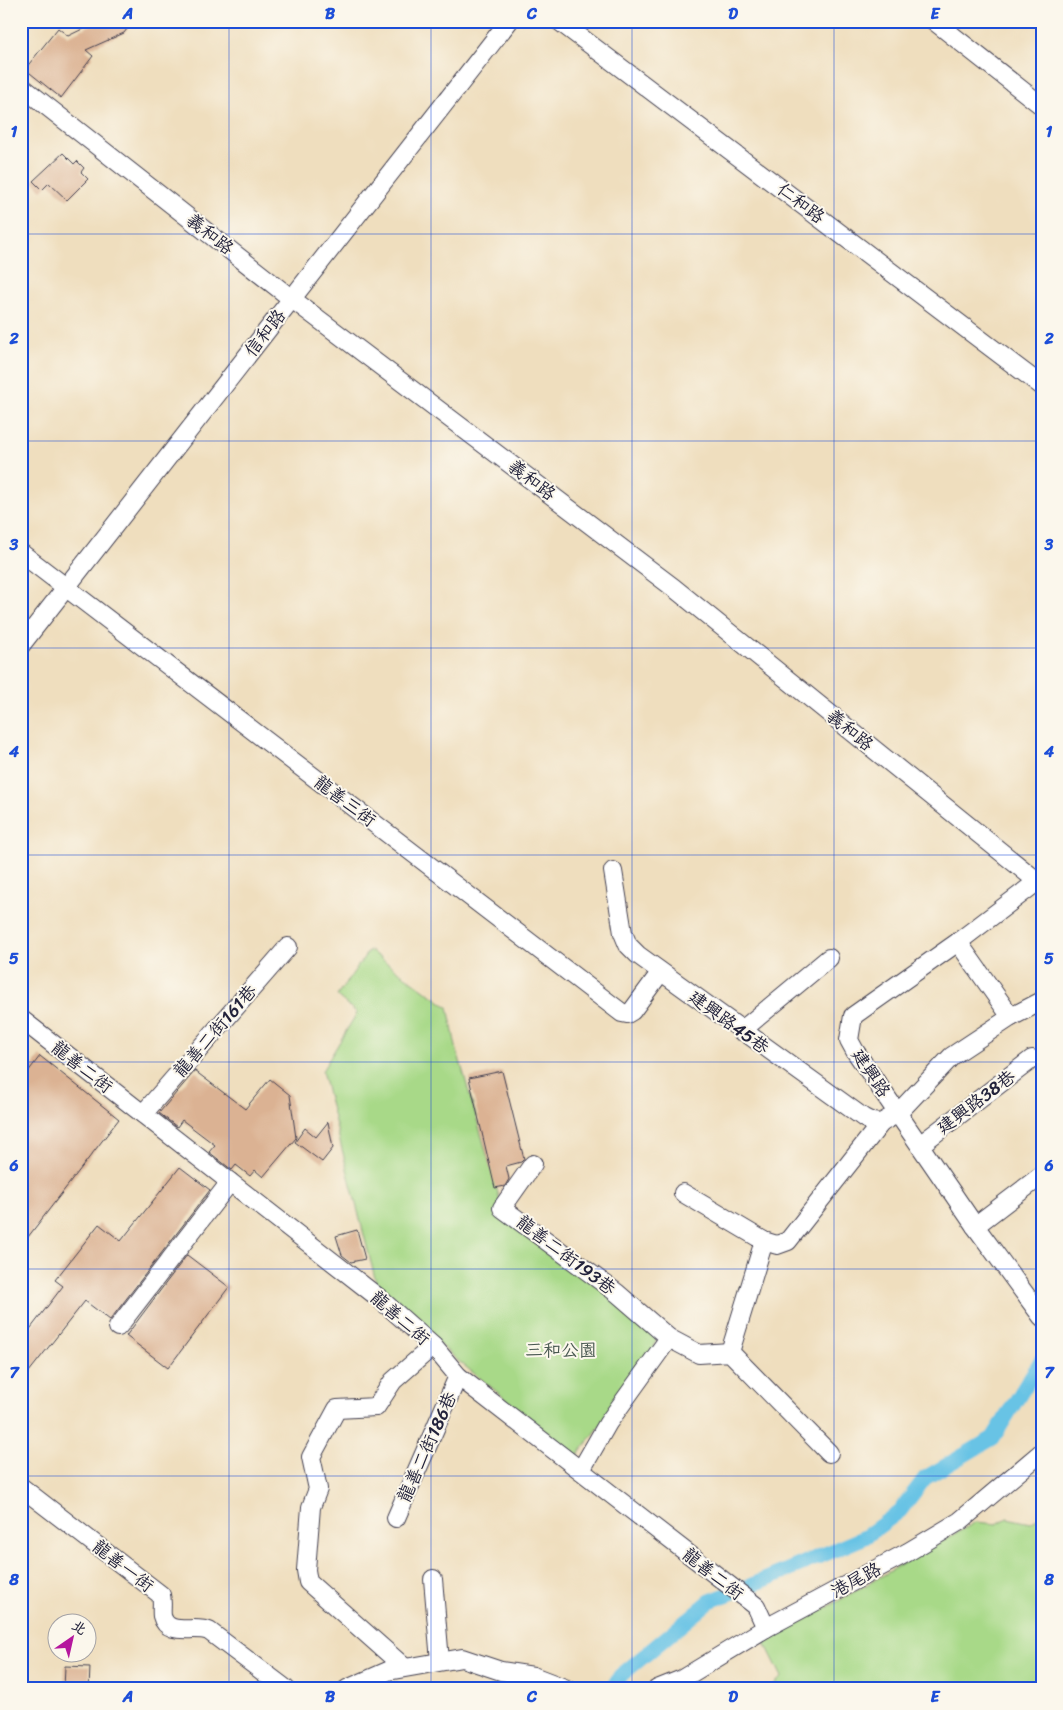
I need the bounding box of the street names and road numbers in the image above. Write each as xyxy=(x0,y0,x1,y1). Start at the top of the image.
street label: 仁和路 xyxy=(770,174,832,232)
street label: 義和路 xyxy=(179,205,241,263)
street label: 信和路 xyxy=(236,302,294,364)
street label: 義和路 xyxy=(501,451,563,509)
street label: 義和路 xyxy=(819,701,881,759)
street label: 龍善三街 xyxy=(307,767,383,835)
street label: 龍善二街161巷 xyxy=(165,977,265,1085)
street label: 建興路45巷 xyxy=(681,981,777,1063)
street label: 龍善二街 xyxy=(44,1032,120,1102)
street label: 建興路 xyxy=(843,1042,899,1104)
street label: 建興路38巷 xyxy=(929,1061,1023,1143)
street label: 龍善二街193巷 xyxy=(509,1207,623,1303)
street label: 龍善二街 xyxy=(362,1282,438,1354)
street label: 龍善二街186巷 xyxy=(388,1386,466,1508)
street label: 龍善一街 xyxy=(85,1531,161,1601)
street label: 龍善二街 xyxy=(675,1539,751,1609)
street label: 港尾路 xyxy=(825,1553,887,1607)

